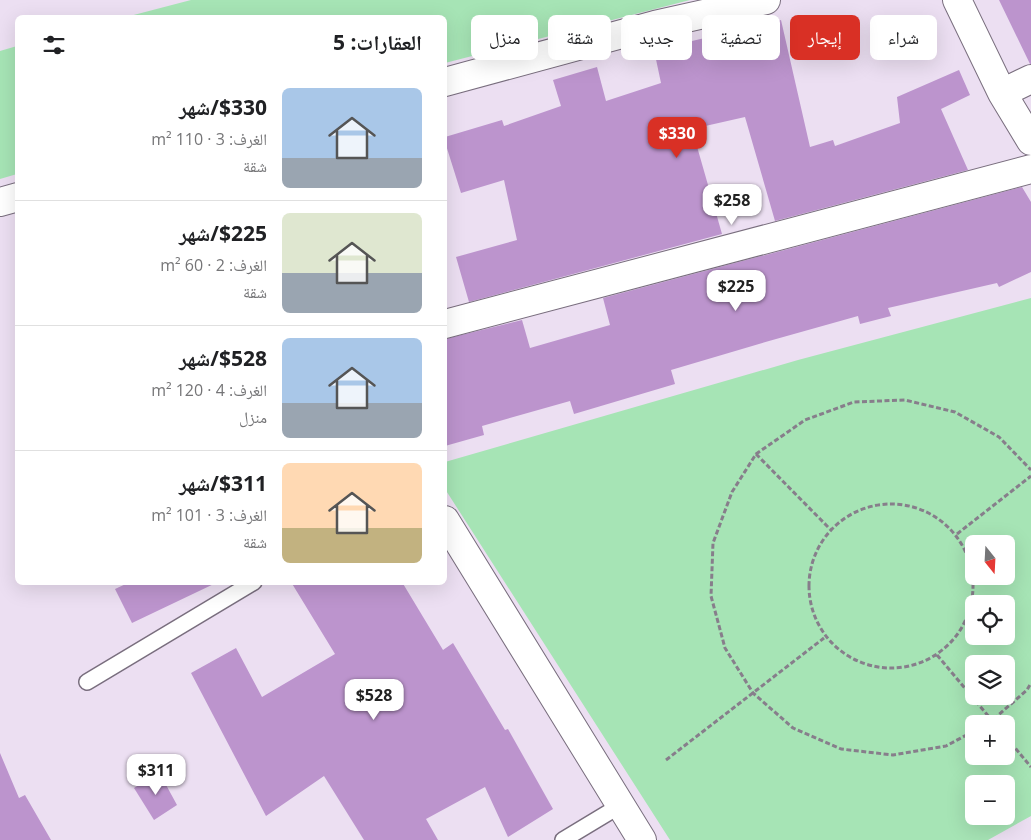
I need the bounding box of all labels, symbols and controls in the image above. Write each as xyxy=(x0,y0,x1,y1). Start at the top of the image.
chip: منزل xyxy=(471,15,538,60)
chip: شقة xyxy=(548,15,611,60)
chip: جديد xyxy=(621,15,692,60)
chip: تصفية xyxy=(702,15,780,60)
chip: إيجار xyxy=(790,15,860,60)
chip: شراء xyxy=(870,15,937,60)
text: العقارات: 5 xyxy=(333,28,422,56)
icon: filters xyxy=(40,31,68,59)
text: $330/شهر xyxy=(179,93,267,121)
icon: home xyxy=(322,108,382,168)
pin: $330 xyxy=(647,116,707,159)
text: $330 xyxy=(659,122,695,144)
text: الغرف: 3 · 110 m² xyxy=(151,128,267,150)
text: شقة xyxy=(243,155,267,177)
pin: $258 xyxy=(702,184,762,226)
text: $258 xyxy=(714,189,750,211)
text: $225/شهر xyxy=(179,219,267,247)
icon: home xyxy=(322,233,382,293)
text: الغرف: 2 · 60 m² xyxy=(160,254,267,276)
pin: $225 xyxy=(706,270,766,312)
text: $225 xyxy=(718,275,754,297)
text: شقة xyxy=(243,281,267,303)
text: $528/شهر xyxy=(179,344,267,372)
icon: home xyxy=(322,358,382,418)
text: الغرف: 4 · 120 m² xyxy=(151,379,267,401)
text: منزل xyxy=(239,406,267,428)
text: $311/شهر xyxy=(179,469,267,497)
icon: home xyxy=(322,483,382,543)
text: الغرف: 3 · 101 m² xyxy=(151,504,267,526)
text: شقة xyxy=(243,531,267,553)
north arrow xyxy=(965,535,1015,585)
map controls xyxy=(965,535,1015,825)
button: locate xyxy=(965,595,1015,645)
button: layers xyxy=(965,655,1015,705)
pin: $528 xyxy=(344,678,404,721)
text: $528 xyxy=(356,684,392,706)
button: + xyxy=(965,715,1015,765)
pin: $311 xyxy=(126,754,186,796)
text: $311 xyxy=(138,759,174,781)
button: − xyxy=(965,775,1015,825)

